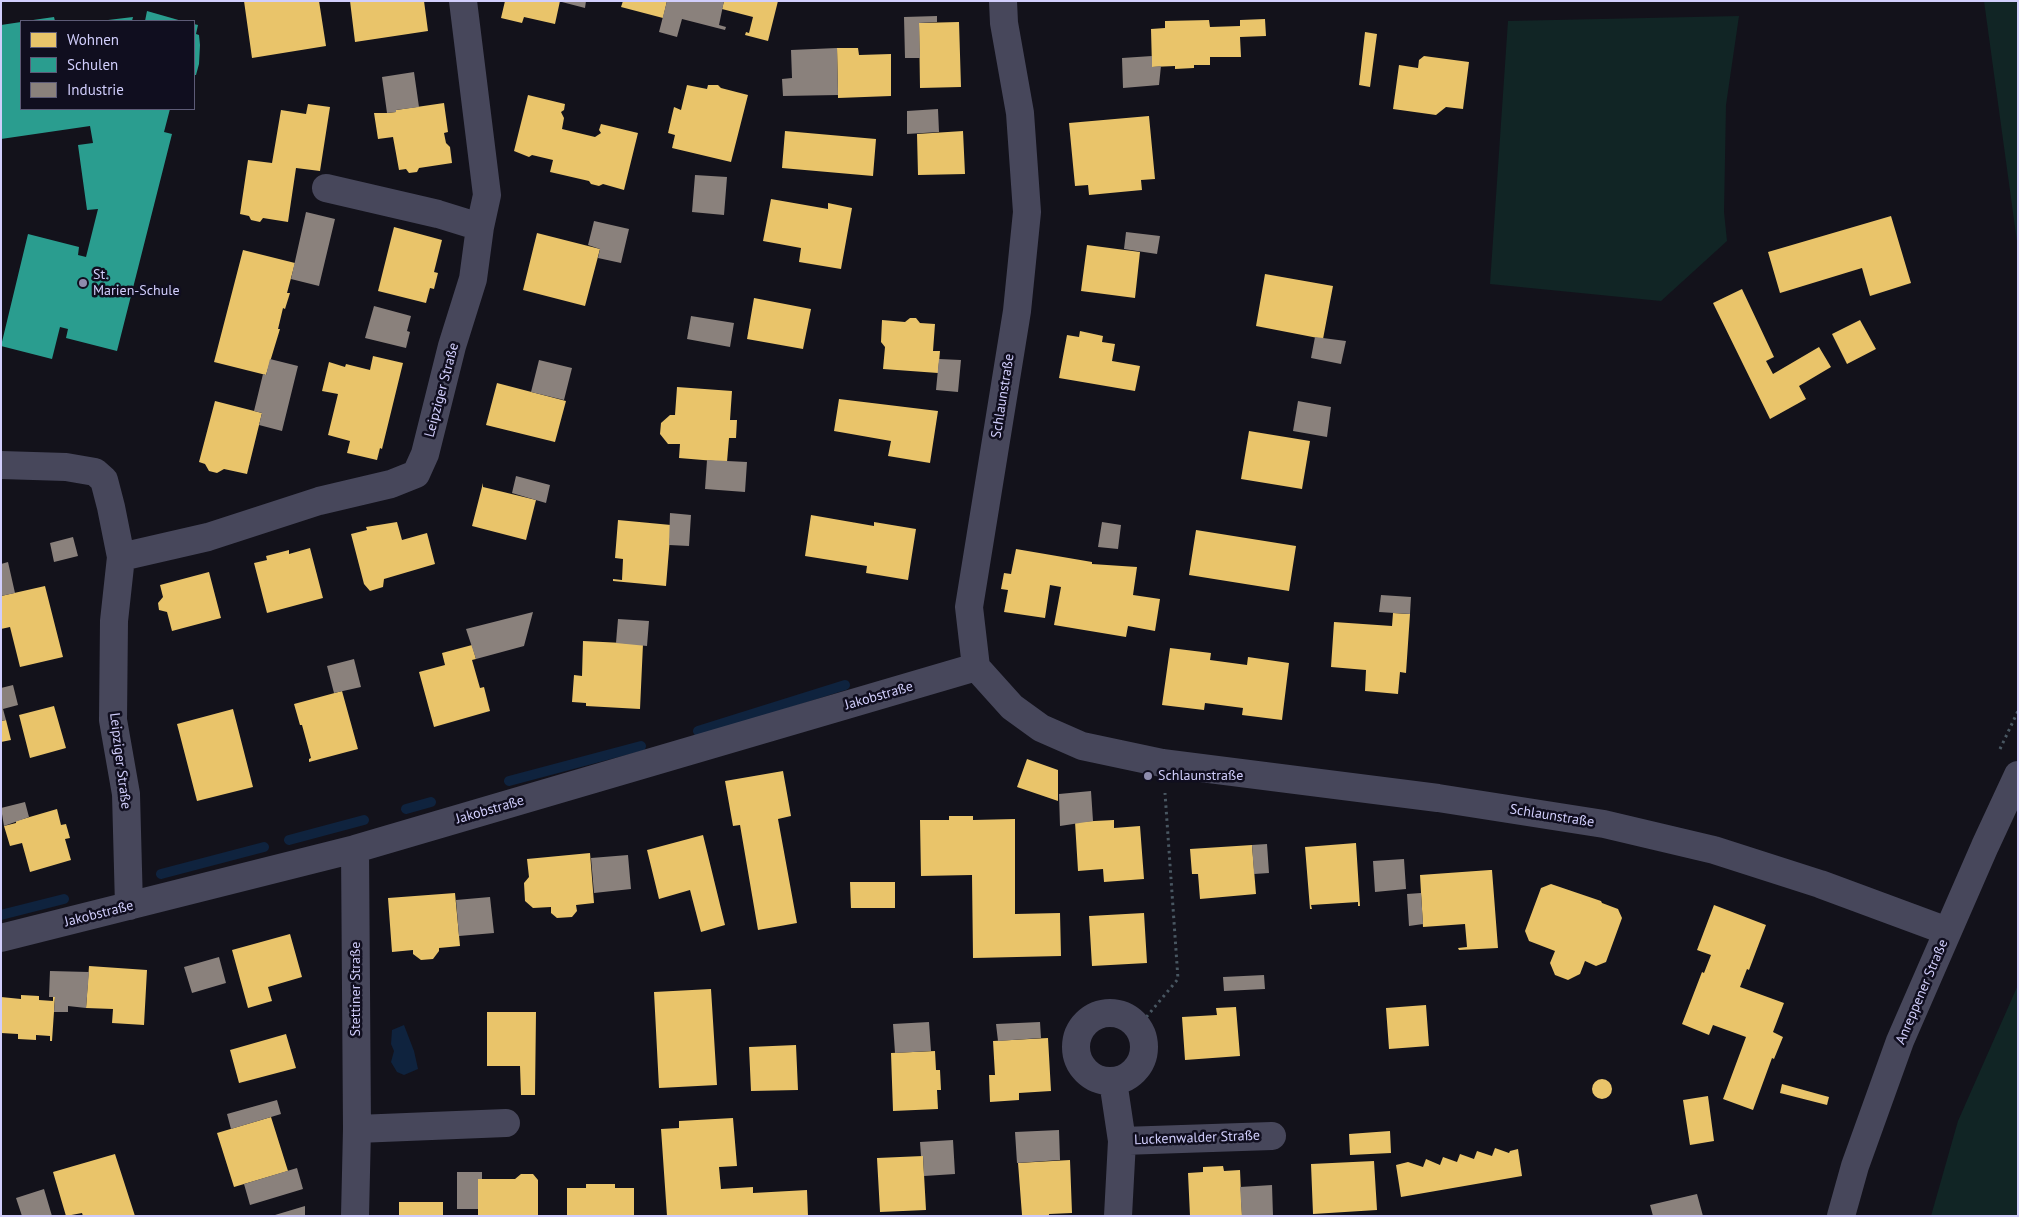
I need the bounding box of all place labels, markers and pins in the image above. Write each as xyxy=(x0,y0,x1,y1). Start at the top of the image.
place label: St. Marien-Schule xyxy=(93,267,179,300)
marker: St. Marien-Schule xyxy=(77,277,89,289)
place label: Schlaunstraße xyxy=(1158,768,1243,784)
marker: Schlaunstraße xyxy=(1142,770,1154,782)

